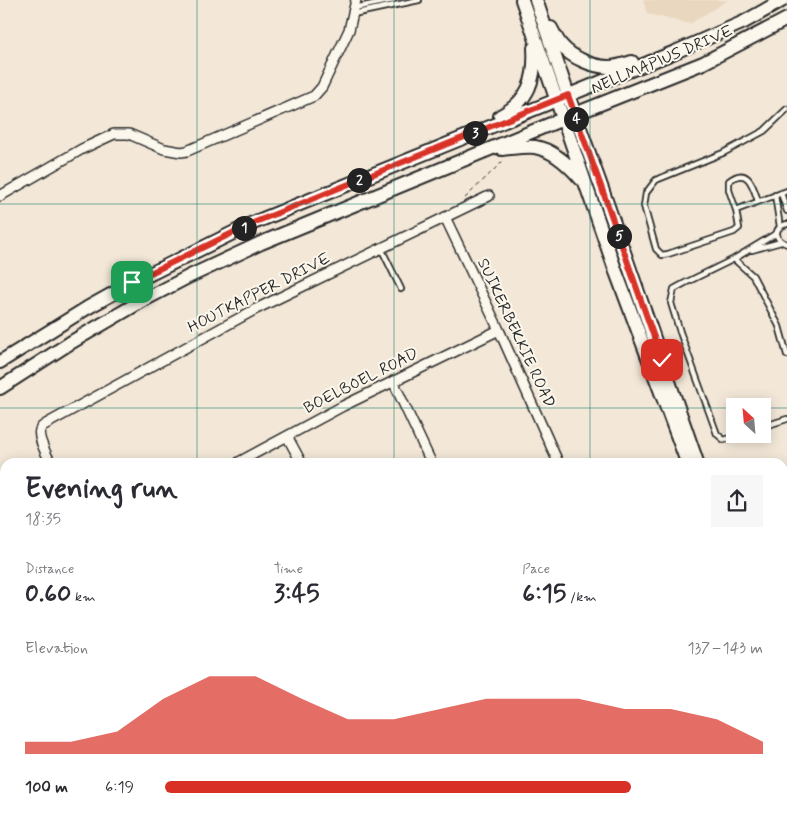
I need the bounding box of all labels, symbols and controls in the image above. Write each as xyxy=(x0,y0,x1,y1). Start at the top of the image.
street label: NELLMAPIUS DRIVE xyxy=(588,21,736,99)
pin: 4 xyxy=(564,106,588,132)
text: 4 xyxy=(572,110,581,128)
pin: 3 xyxy=(462,120,488,146)
text: 3 xyxy=(472,124,479,142)
pin: 2 xyxy=(346,168,372,192)
text: 2 xyxy=(356,171,363,189)
pin: 1 xyxy=(232,216,256,240)
text: 1 xyxy=(241,219,248,237)
pin: 5 xyxy=(606,224,632,248)
text: 5 xyxy=(615,227,624,245)
street label: HOUTKAPPER DRIVE xyxy=(184,248,334,338)
street label: SUIKERBEKKIE ROAD xyxy=(472,255,560,411)
pin xyxy=(111,261,153,303)
icon: arrive xyxy=(118,268,146,296)
pin xyxy=(641,339,683,381)
street label: BOELBOEL ROAD xyxy=(300,343,422,419)
icon: check xyxy=(648,346,676,374)
north arrow xyxy=(726,398,771,442)
map controls xyxy=(726,398,771,443)
text: Evening run xyxy=(25,471,178,508)
button: share xyxy=(711,475,763,527)
text: 18:35 xyxy=(25,509,61,530)
text: Distance xyxy=(25,560,74,578)
text: Time xyxy=(274,560,303,578)
text: Pace xyxy=(522,560,550,578)
text: 0.60 xyxy=(25,578,71,611)
text: 3:45 xyxy=(274,578,320,611)
text: 6:15 xyxy=(522,578,566,611)
text: km xyxy=(71,588,96,606)
text: /km xyxy=(566,588,597,606)
text: Elevation xyxy=(25,638,88,659)
text: 137–143 m xyxy=(687,638,763,659)
text: 100 m xyxy=(25,777,68,798)
text: 6:19 xyxy=(105,777,134,798)

